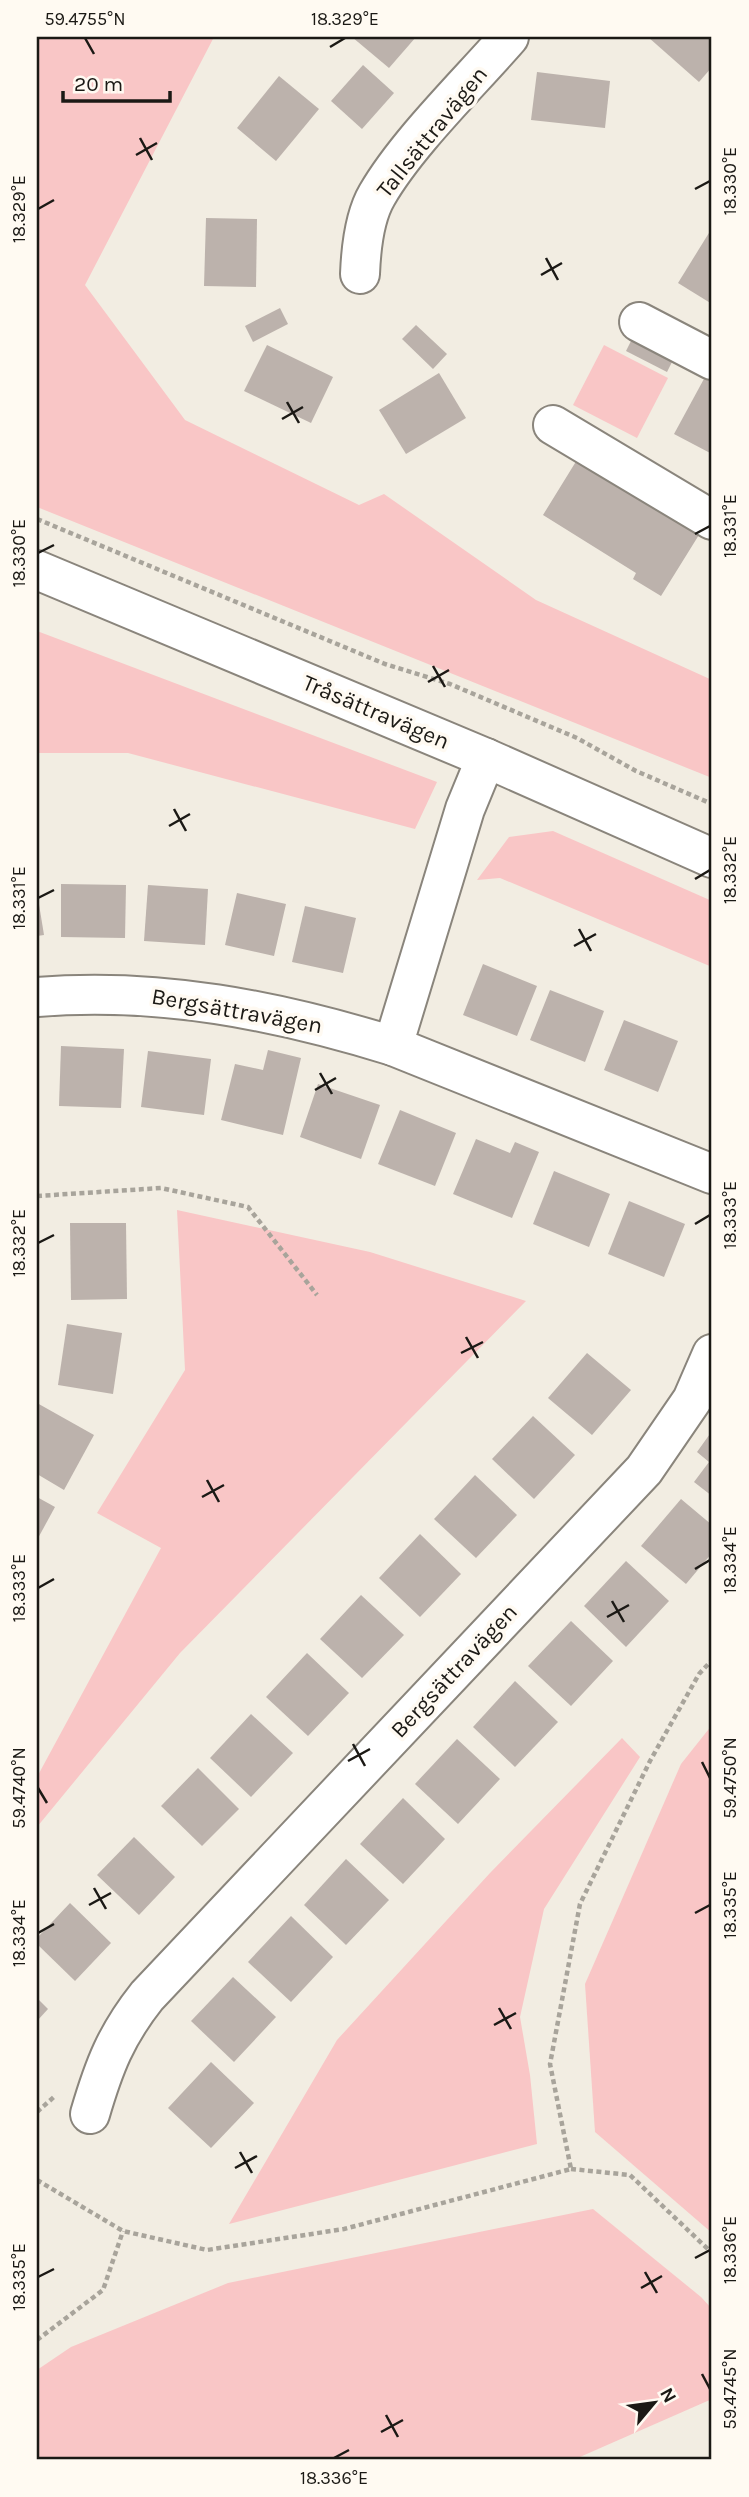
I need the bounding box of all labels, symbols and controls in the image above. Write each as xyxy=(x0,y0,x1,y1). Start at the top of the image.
text: 59.4755°N xyxy=(44,8,126,30)
text: 18.329°E xyxy=(311,8,379,30)
scale bar xyxy=(63,60,170,104)
street label: Tallsättravägen xyxy=(371,61,493,203)
text: 20 m xyxy=(74,72,123,96)
text: 18.330°E xyxy=(719,147,741,215)
text: 18.329°E xyxy=(8,175,30,243)
text: 18.331°E xyxy=(719,494,741,558)
text: 18.330°E xyxy=(8,519,30,587)
street label: Tråsättravägen xyxy=(299,669,453,755)
text: 18.332°E xyxy=(719,836,741,904)
text: 18.331°E xyxy=(8,866,30,930)
street label: Bergsättravägen xyxy=(149,983,325,1039)
text: 18.333°E xyxy=(719,1181,741,1249)
text: 18.332°E xyxy=(8,1209,30,1277)
text: 18.334°E xyxy=(719,1526,741,1594)
text: 18.333°E xyxy=(8,1554,30,1622)
street label: Bergsättravägen xyxy=(385,1599,523,1743)
text: 59.4750°N xyxy=(719,1737,741,1819)
text: 59.4740°N xyxy=(8,1747,30,1829)
text: 18.335°E xyxy=(719,1871,741,1939)
text: 18.334°E xyxy=(8,1899,30,1967)
text: 18.336°E xyxy=(719,2216,741,2284)
text: 18.335°E xyxy=(8,2243,30,2311)
text: 59.4745°N xyxy=(719,2349,741,2429)
north arrow xyxy=(620,2368,690,2438)
text: N xyxy=(655,2384,681,2407)
text: 18.336°E xyxy=(300,2467,368,2489)

